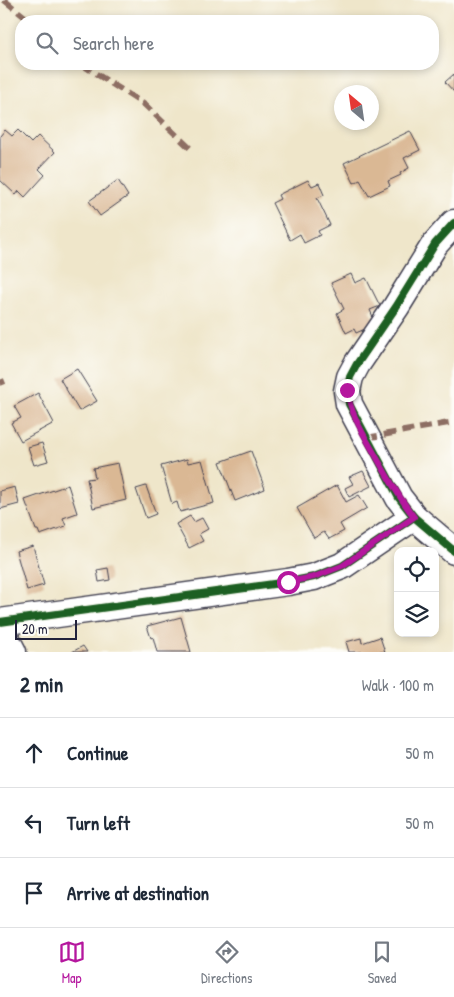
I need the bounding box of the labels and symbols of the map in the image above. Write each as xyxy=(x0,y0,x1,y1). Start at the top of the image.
north arrow xyxy=(334,85,379,130)
route end xyxy=(336,379,359,402)
route start xyxy=(277,571,300,594)
scale bar xyxy=(15,617,78,640)

